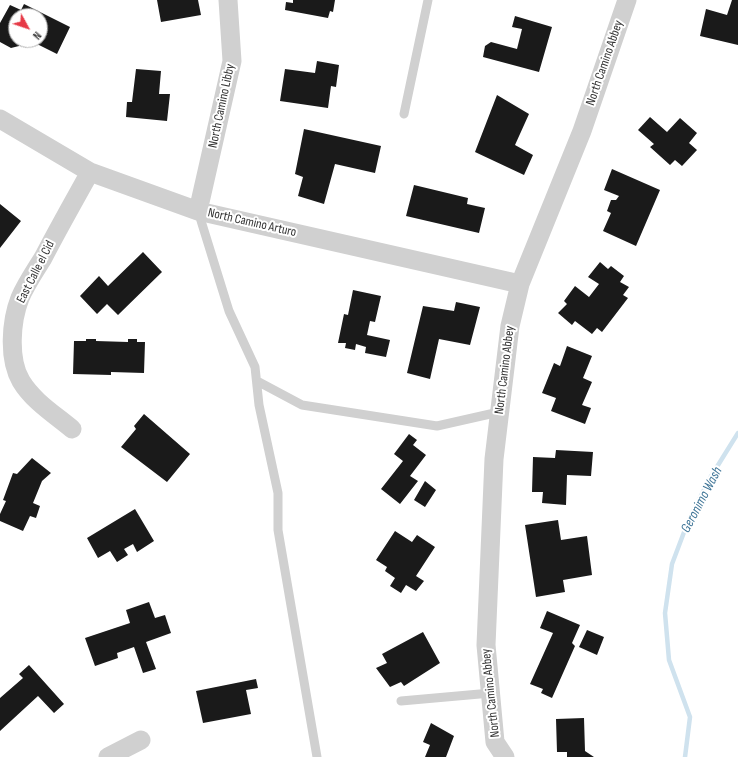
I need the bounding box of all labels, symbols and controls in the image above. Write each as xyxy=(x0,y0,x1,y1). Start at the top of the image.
north arrow xyxy=(8,8,48,48)
street label: North Camino Abbey xyxy=(583,18,627,108)
text: N xyxy=(30,29,44,42)
street label: North Camino Libby xyxy=(206,63,238,149)
street label: North Camino Arturo xyxy=(206,205,298,241)
street label: East Calle el Cid xyxy=(14,238,58,306)
street label: North Camino Abbey xyxy=(492,325,518,415)
water label: Geronimo Wash xyxy=(678,464,726,536)
street label: North Camino Abbey xyxy=(479,648,503,738)

